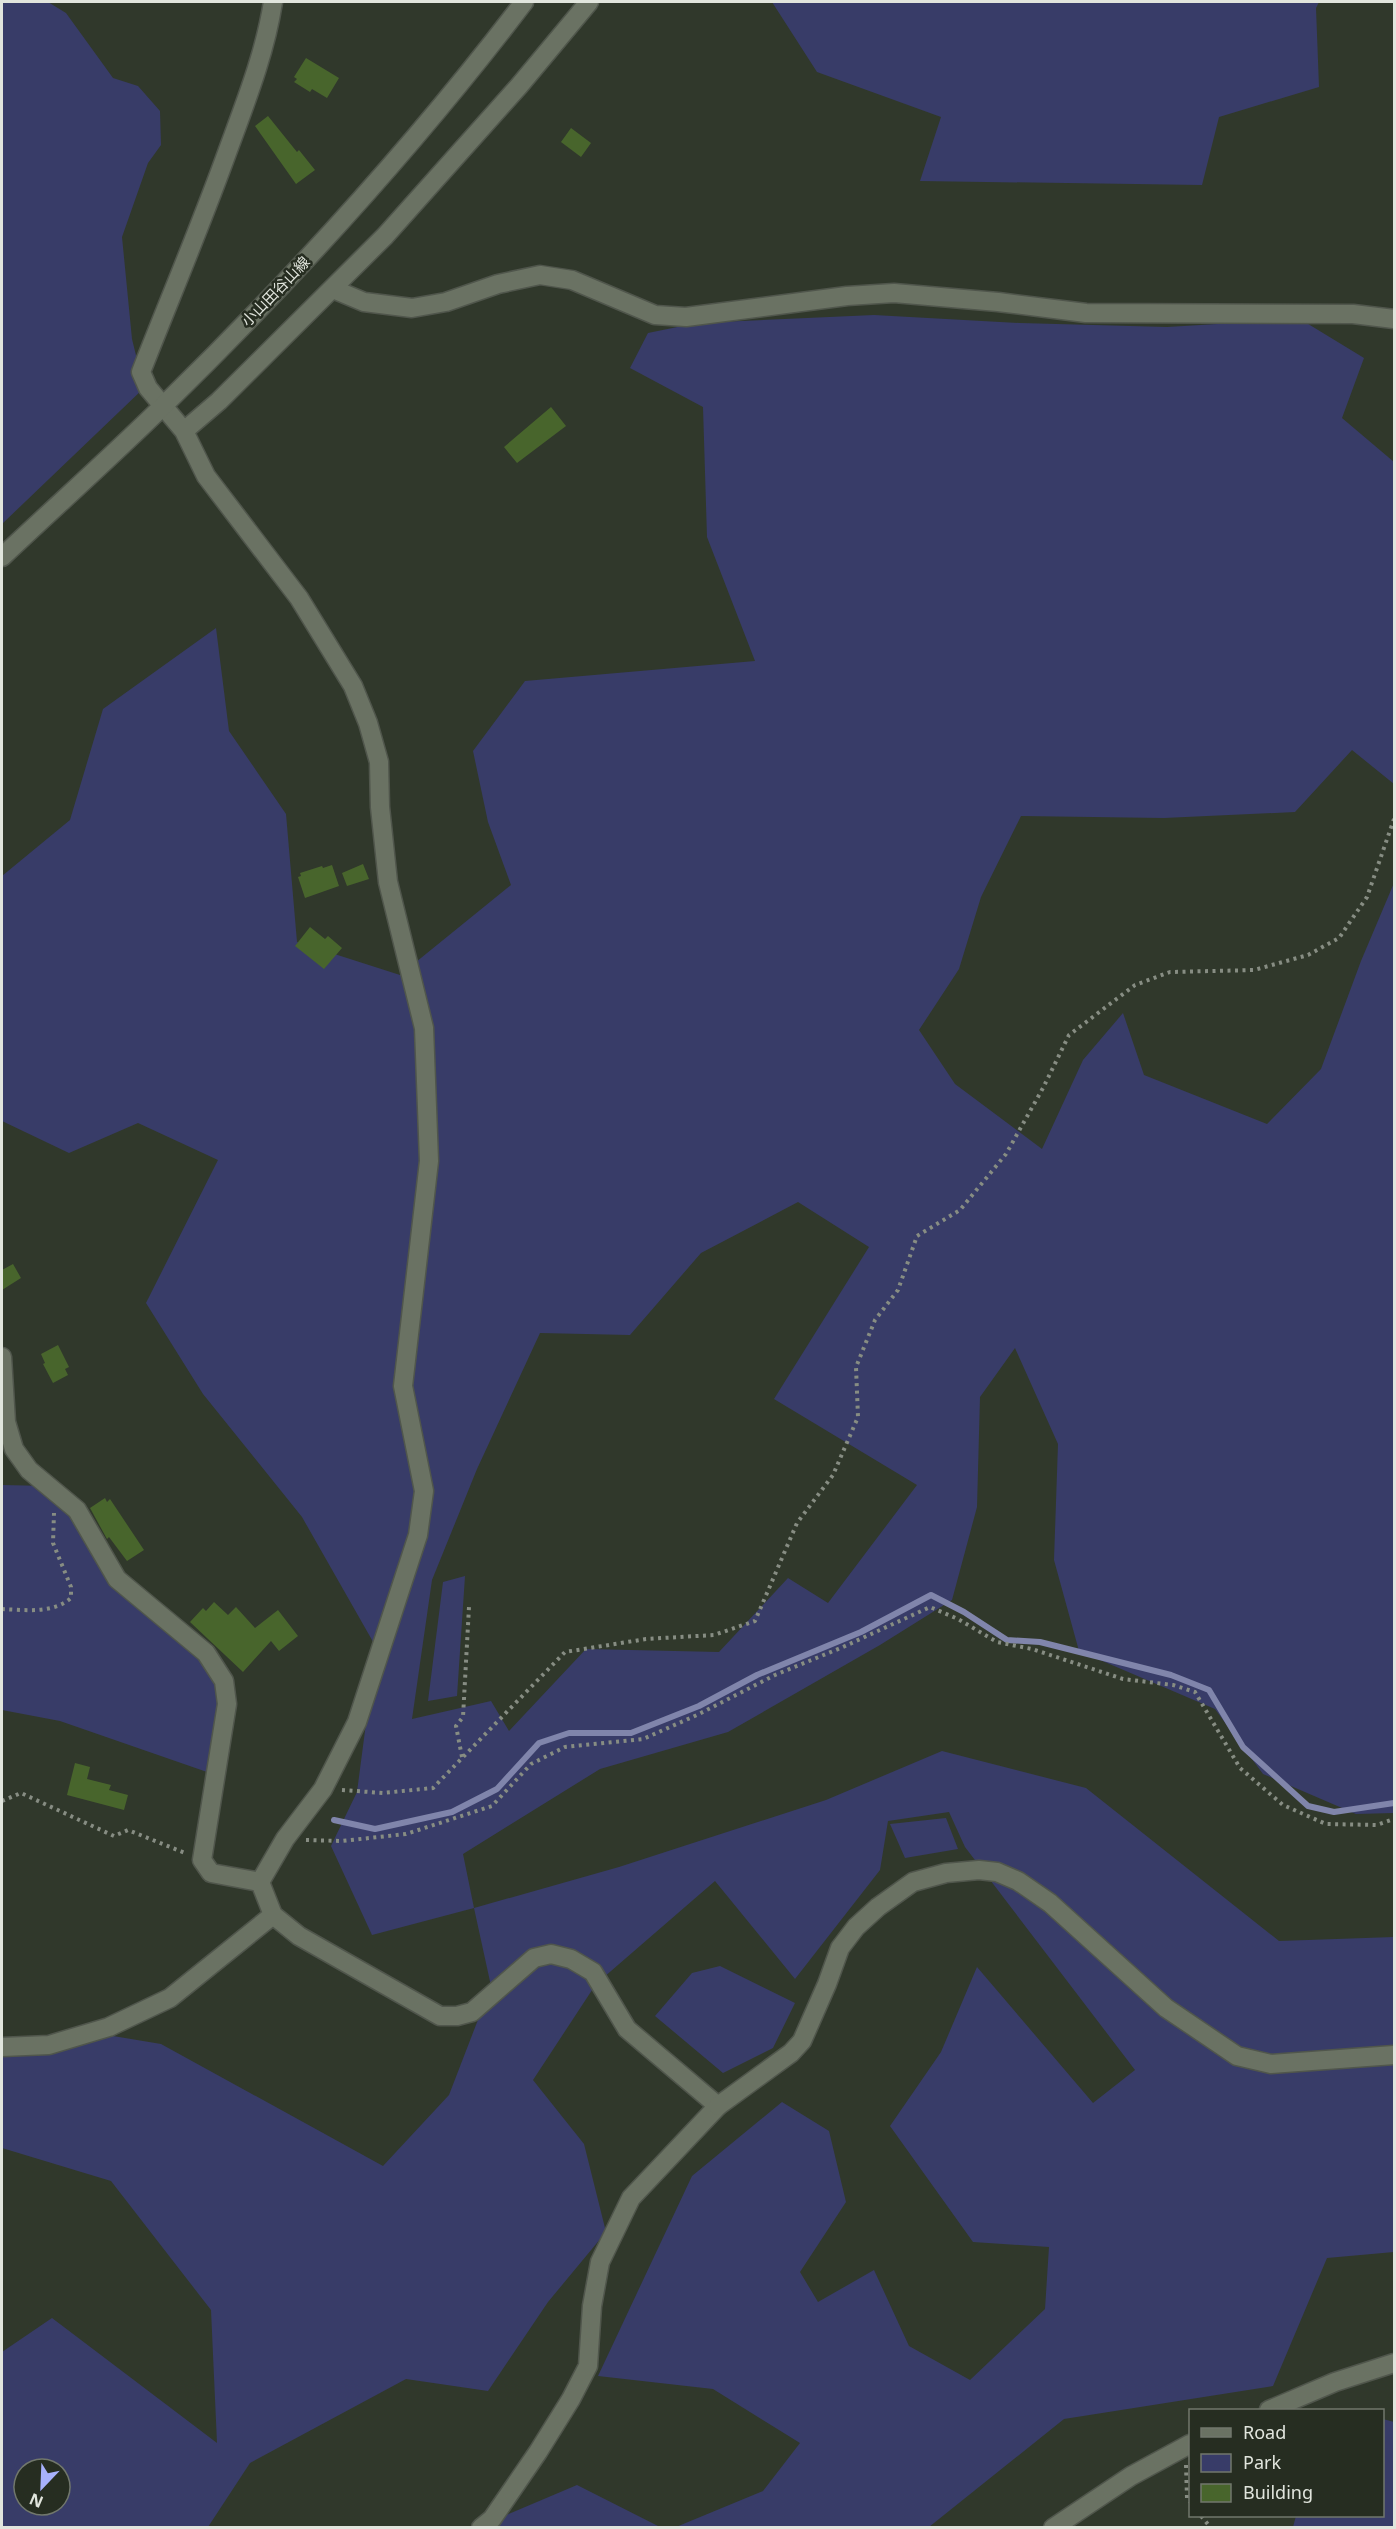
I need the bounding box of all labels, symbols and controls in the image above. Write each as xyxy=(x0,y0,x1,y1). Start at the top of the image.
street label: 小山田谷山線 xyxy=(237,252,313,330)
legend xyxy=(1189,2409,1384,2517)
text: Road xyxy=(1243,2420,1286,2444)
text: Park xyxy=(1243,2450,1281,2474)
north arrow xyxy=(12,2457,72,2517)
text: Building xyxy=(1243,2480,1313,2504)
text: N xyxy=(26,2488,46,2513)

